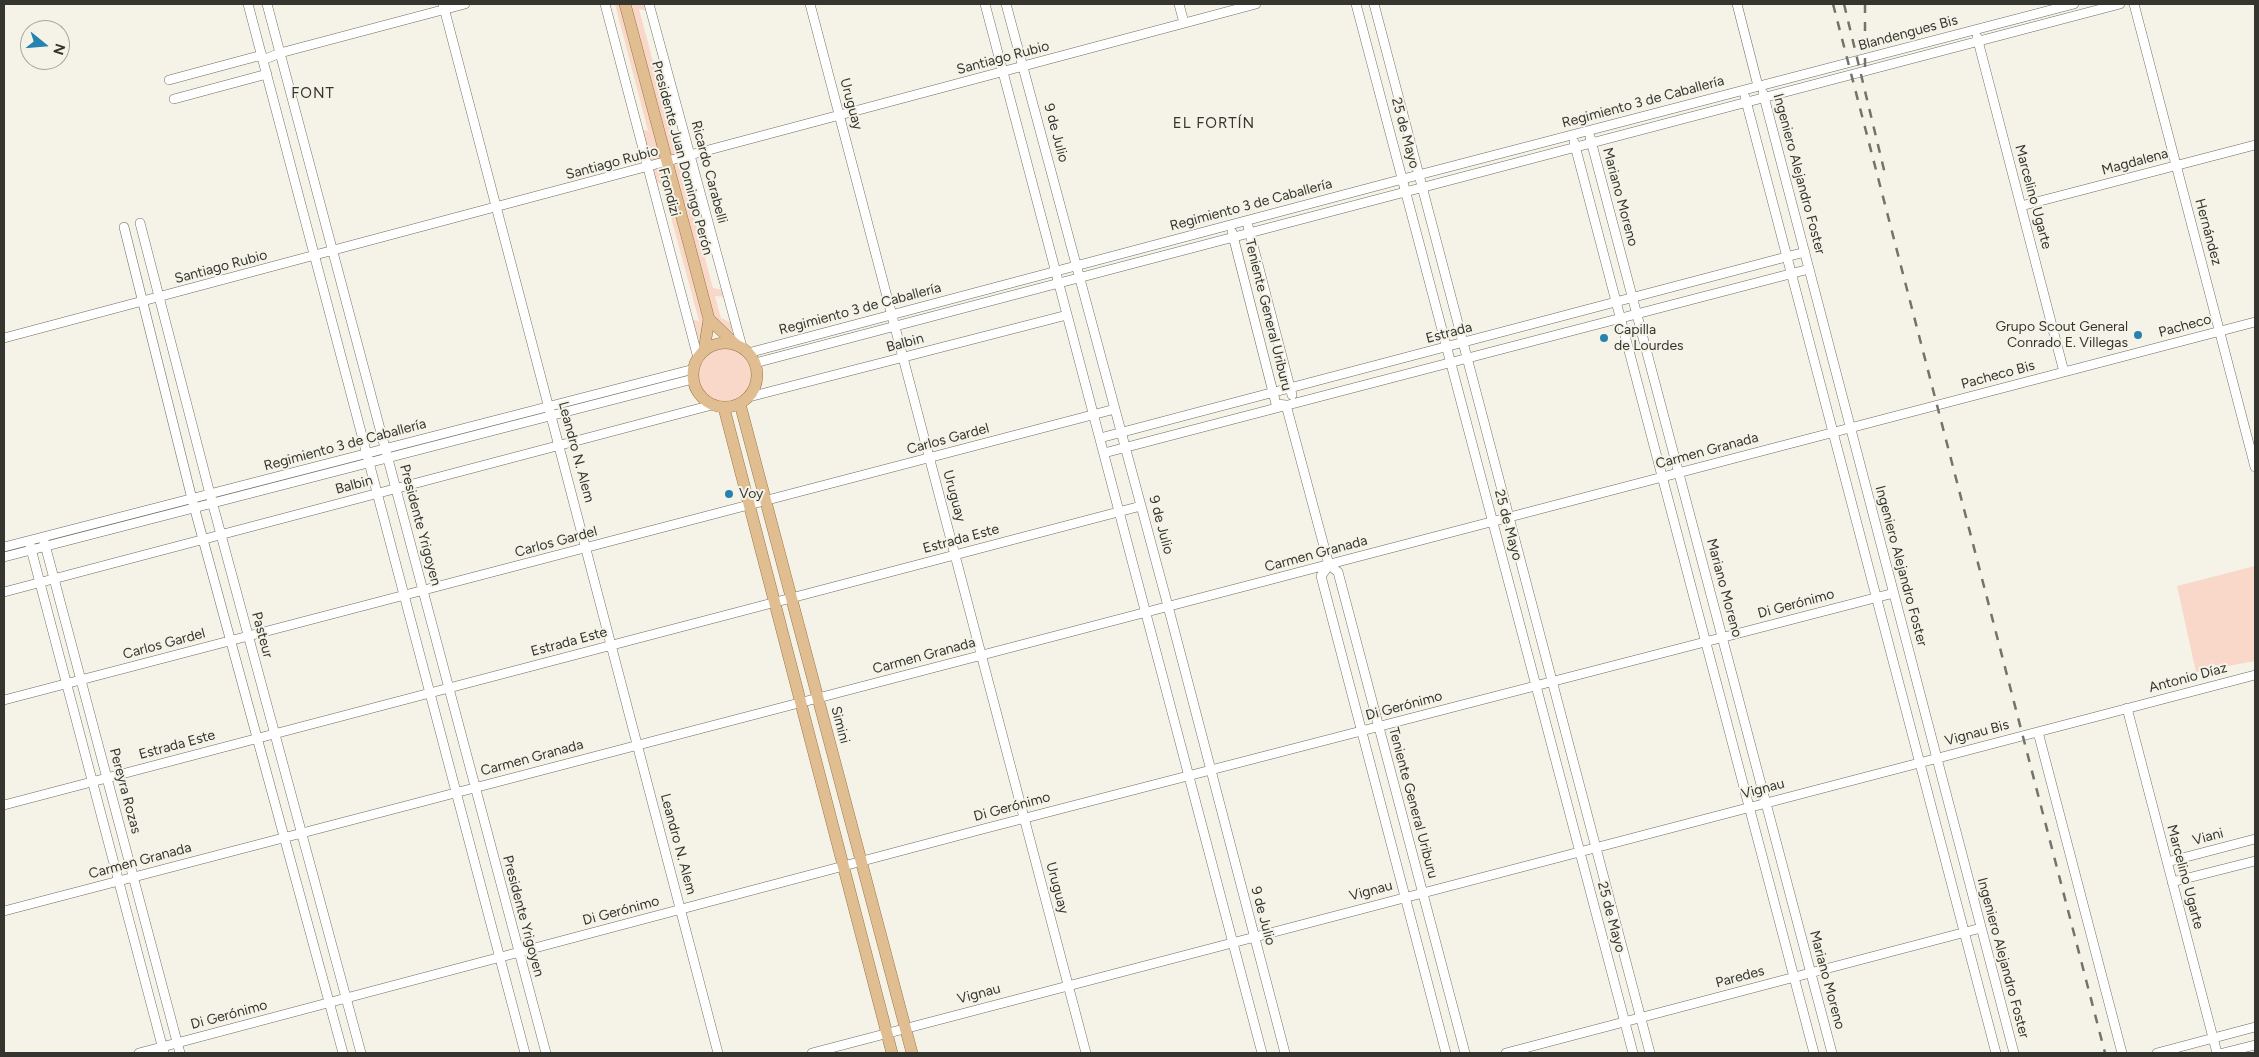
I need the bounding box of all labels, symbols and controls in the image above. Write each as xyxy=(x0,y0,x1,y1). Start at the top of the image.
street label: Blandengues Bis xyxy=(1856,12,1960,54)
north arrow xyxy=(20,20,70,70)
street label: Santiago Rubio xyxy=(955,38,1051,78)
text: N xyxy=(49,42,69,57)
street label: Presidente Juan Domingo Perón xyxy=(648,59,716,257)
street label: Regimiento 3 de Caballería xyxy=(1560,72,1726,132)
street label: Uruguay xyxy=(836,76,866,132)
district label: FONT xyxy=(291,85,335,103)
street label: Ingeniero Alejandro Foster xyxy=(1769,92,1829,256)
street label: 25 de Mayo xyxy=(1387,96,1423,170)
street label: 9 de Julio xyxy=(1040,102,1072,164)
district label: EL FORTÍN xyxy=(1172,115,1256,133)
street label: Ricardo Carabelli xyxy=(687,119,731,225)
street label: Santiago Rubio xyxy=(564,143,660,183)
street label: Marcelino Ugarte xyxy=(2011,143,2055,251)
street label: Magdalena xyxy=(2100,145,2170,179)
street label: Mariano Moreno xyxy=(1599,146,1641,248)
street label: Frondizi xyxy=(654,166,684,218)
street label: Regimiento 3 de Caballería xyxy=(1168,175,1334,235)
street label: Hernández xyxy=(2191,197,2225,267)
street label: Teniente General Uriburu xyxy=(1241,237,1295,393)
street label: Santiago Rubio xyxy=(173,247,269,287)
street label: Regimiento 3 de Caballería xyxy=(777,279,943,339)
street label: Pacheco xyxy=(2157,311,2213,341)
street label: Estrada xyxy=(1424,319,1474,347)
place label: Grupo Scout General Conrado E. Villegas xyxy=(1995,319,2128,352)
place label: Capilla de Lourdes xyxy=(1614,322,1684,354)
marker: Grupo Scout General Conrado E. Villegas xyxy=(2132,329,2144,341)
street label: Balbin xyxy=(884,330,926,356)
marker: Capilla de Lourdes xyxy=(1598,332,1610,344)
street label: Pacheco Bis xyxy=(1959,357,2037,393)
street label: Leandro N. Alem xyxy=(554,400,598,504)
street label: Regimiento 3 de Caballería xyxy=(262,415,428,475)
street label: Carlos Gardel xyxy=(905,420,991,458)
street label: Carmen Granada xyxy=(1654,429,1760,473)
street label: Presidente Yrigoyen xyxy=(396,462,444,588)
street label: Uruguay xyxy=(939,468,969,524)
street label: Balbin xyxy=(333,472,375,498)
street label: Ingeniero Alejandro Foster xyxy=(1871,484,1931,648)
place label: Voy xyxy=(739,486,763,502)
marker: Voy xyxy=(723,488,735,500)
street label: 25 de Mayo xyxy=(1490,488,1526,562)
street label: 9 de Julio xyxy=(1145,494,1177,556)
street label: Estrada Este xyxy=(921,521,1001,557)
street label: Carlos Gardel xyxy=(513,523,599,561)
street label: Carmen Granada xyxy=(1263,532,1369,576)
street label: Mariano Moreno xyxy=(1703,537,1745,639)
street label: Di Gerónimo xyxy=(1756,586,1836,622)
street label: Pasteur xyxy=(248,610,276,660)
street label: Estrada Este xyxy=(529,624,609,660)
street label: Carlos Gardel xyxy=(121,625,207,663)
street label: Carmen Granada xyxy=(871,634,977,678)
street label: Antonio Díaz xyxy=(2147,660,2229,696)
street label: Di Gerónimo xyxy=(1364,688,1444,724)
street label: Simini xyxy=(827,704,853,746)
street label: Vignau Bis xyxy=(1943,716,2011,750)
street label: Teniente General Uriburu xyxy=(1385,725,1441,881)
street label: Estrada Este xyxy=(137,727,217,763)
street label: Carmen Granada xyxy=(479,736,585,780)
street label: Pereyra Rozas xyxy=(106,746,144,836)
street label: Vignau xyxy=(1740,775,1786,803)
street label: Di Gerónimo xyxy=(972,789,1052,825)
street label: Leandro N. Alem xyxy=(656,792,700,896)
street label: Marcelino Ugarte xyxy=(2163,823,2207,931)
street label: Viani xyxy=(2191,825,2225,849)
street label: Carmen Granada xyxy=(87,839,193,883)
street label: Presidente Yrigoyen xyxy=(499,853,547,979)
street label: Uruguay xyxy=(1042,860,1072,916)
street label: Ingeniero Alejandro Foster xyxy=(1973,876,2033,1040)
street label: Vignau xyxy=(1348,877,1394,905)
street label: 25 de Mayo xyxy=(1593,880,1629,954)
street label: 9 de Julio xyxy=(1247,885,1279,947)
street label: Di Gerónimo xyxy=(581,893,661,929)
street label: Mariano Moreno xyxy=(1806,929,1848,1031)
street label: Paredes xyxy=(1714,962,1766,992)
street label: Vignau xyxy=(956,980,1002,1008)
street label: Di Gerónimo xyxy=(189,997,269,1033)

